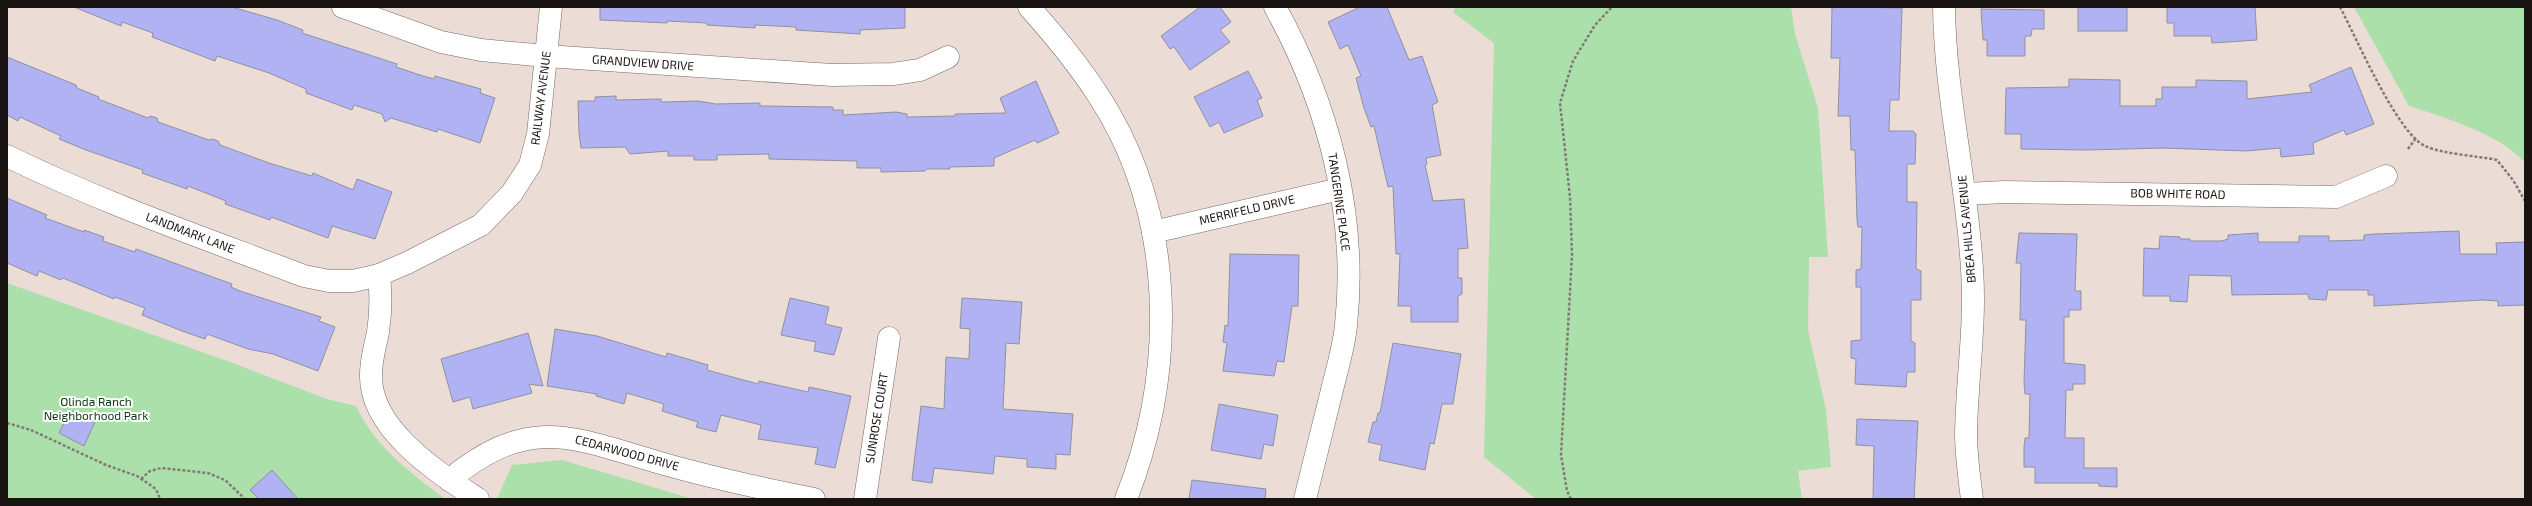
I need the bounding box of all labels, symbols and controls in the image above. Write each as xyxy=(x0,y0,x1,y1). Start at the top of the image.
street label: RAILWAY AVENUE xyxy=(527,50,553,146)
street label: GRANDVIEW DRIVE xyxy=(592,51,695,73)
street label: TANGERINE PLACE xyxy=(1326,152,1354,252)
street label: BREA HILLS AVENUE xyxy=(1954,174,1978,284)
street label: BOB WHITE ROAD xyxy=(2130,185,2226,201)
street label: MERRIFELD DRIVE xyxy=(1198,191,1296,227)
street label: LANDMARK LANE xyxy=(144,209,237,256)
street label: SUNROSE COURT xyxy=(862,371,890,464)
park label: Olinda Ranch Neighborhood Park xyxy=(44,394,148,422)
street label: CEDARWOOD DRIVE xyxy=(574,431,681,473)

